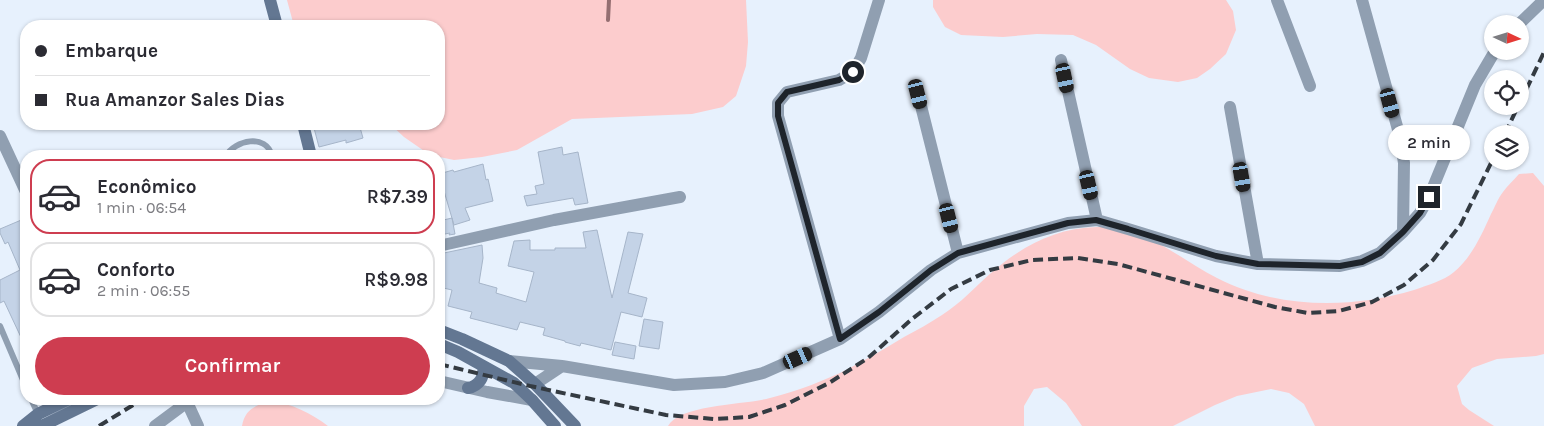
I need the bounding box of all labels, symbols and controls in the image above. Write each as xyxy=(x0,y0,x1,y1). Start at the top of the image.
north arrow xyxy=(1484,15,1529,60)
map controls xyxy=(1484,15,1529,170)
text: Embarque xyxy=(65,40,158,62)
route start xyxy=(842,61,864,83)
car xyxy=(1054,62,1075,94)
button: locate xyxy=(1484,70,1529,115)
car xyxy=(907,78,928,110)
car xyxy=(1378,87,1401,119)
text: Rua Amanzor Sales Dias xyxy=(65,89,285,111)
callout: 2 min xyxy=(1388,124,1470,160)
button: layers xyxy=(1484,125,1529,170)
text: 2 min xyxy=(1407,133,1451,152)
car xyxy=(1232,161,1251,193)
car xyxy=(1078,169,1099,201)
icon: car xyxy=(37,174,82,219)
text: Econômico xyxy=(97,176,197,198)
text: R$7.39 xyxy=(367,186,428,208)
route end xyxy=(1418,186,1440,208)
text: 1 min · 06:54 xyxy=(97,198,186,217)
car xyxy=(938,202,959,234)
icon: car xyxy=(37,257,82,302)
text: Conforto xyxy=(97,259,175,281)
text: R$9.98 xyxy=(364,269,428,291)
text: 2 min · 06:55 xyxy=(97,281,190,300)
button: Confirmar xyxy=(35,337,430,395)
car xyxy=(781,345,814,371)

